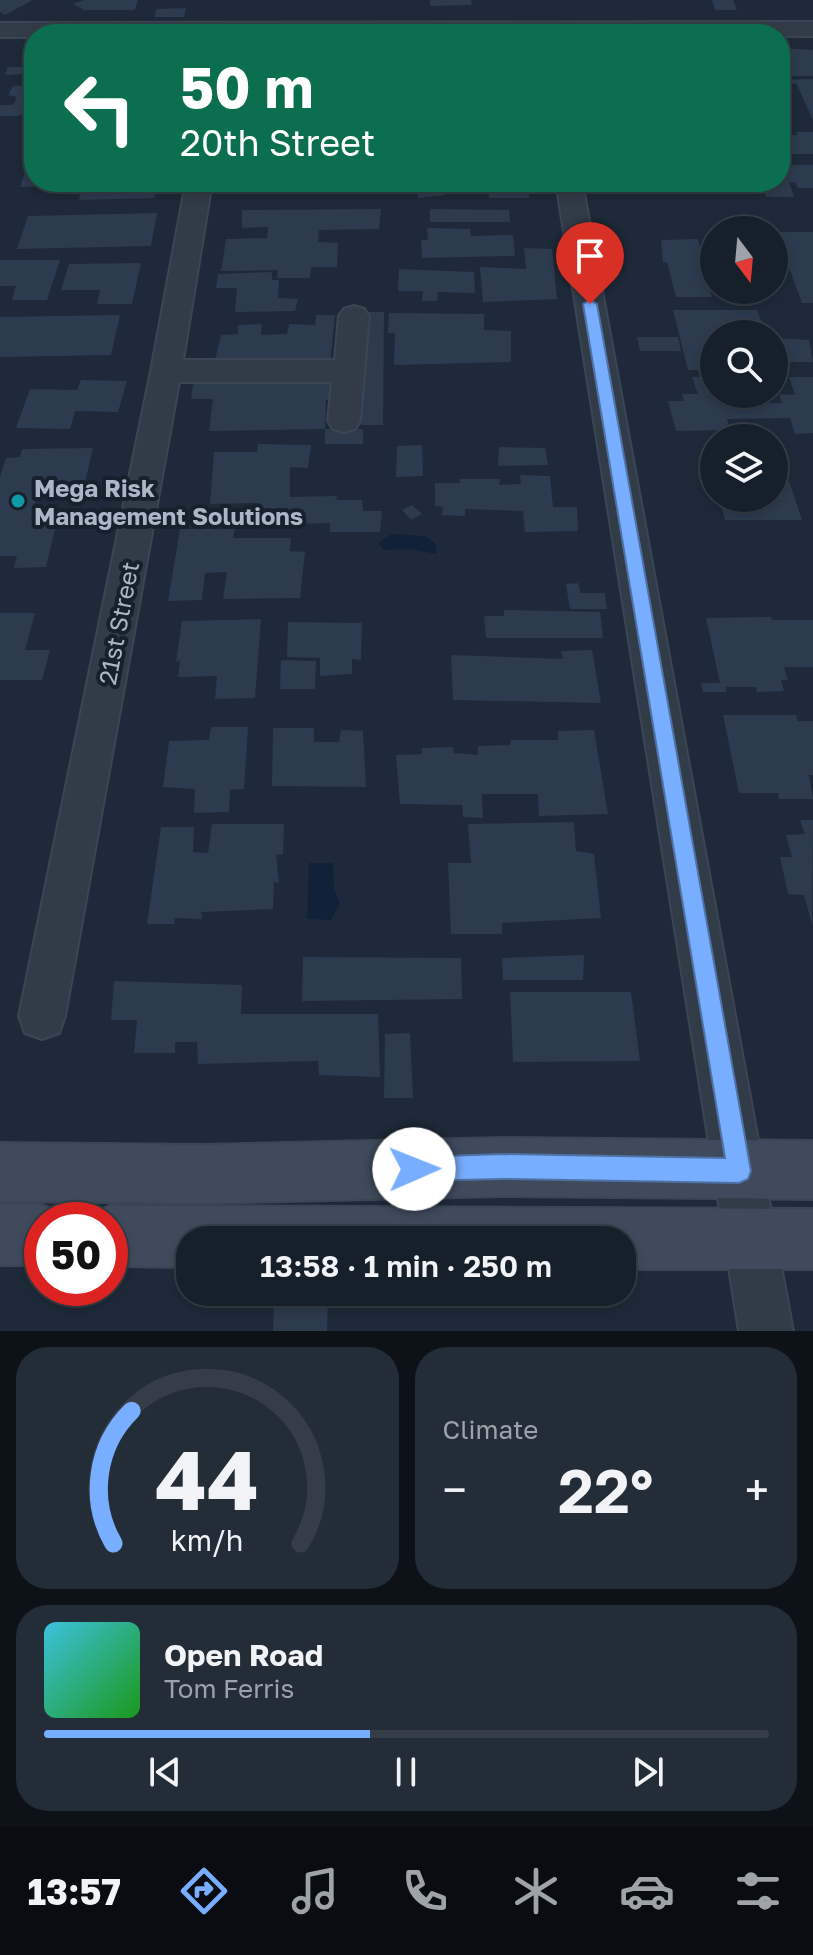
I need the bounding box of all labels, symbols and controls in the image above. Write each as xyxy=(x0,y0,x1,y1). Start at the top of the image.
text: 50 m xyxy=(180,53,314,120)
icon: left xyxy=(48,56,152,160)
text: 20th Street xyxy=(180,121,375,164)
north arrow xyxy=(700,216,788,304)
map controls xyxy=(700,216,788,512)
pin xyxy=(556,222,624,304)
icon: arrive xyxy=(568,234,612,278)
button: search xyxy=(700,320,788,408)
button: layers xyxy=(700,424,788,512)
place label: Mega Risk Management Solutions xyxy=(34,473,303,530)
marker: Mega Risk Management Solutions xyxy=(9,492,27,510)
street label: 21st Street xyxy=(92,559,144,687)
position arrow xyxy=(372,1127,456,1211)
speed limit sign: 50 xyxy=(24,1202,128,1306)
text: 13:58 · 1 min · 250 m xyxy=(260,1248,552,1284)
text: Climate xyxy=(443,1414,538,1445)
text: 44 xyxy=(155,1428,259,1528)
text: 22° xyxy=(558,1454,653,1526)
text: − xyxy=(443,1463,467,1516)
text: + xyxy=(745,1463,769,1516)
text: km/h xyxy=(171,1523,244,1557)
text: Open Road xyxy=(164,1637,323,1673)
text: Tom Ferris xyxy=(164,1673,294,1704)
icon: previous xyxy=(143,1750,187,1794)
icon: pause xyxy=(384,1750,428,1794)
icon: next xyxy=(626,1750,670,1794)
icon: directions xyxy=(176,1863,232,1919)
icon: music xyxy=(287,1863,343,1919)
icon: phone xyxy=(397,1863,453,1919)
icon: climate xyxy=(508,1863,564,1919)
icon: car xyxy=(619,1863,675,1919)
icon: filters xyxy=(730,1863,786,1919)
text: 13:57 xyxy=(27,1870,121,1913)

